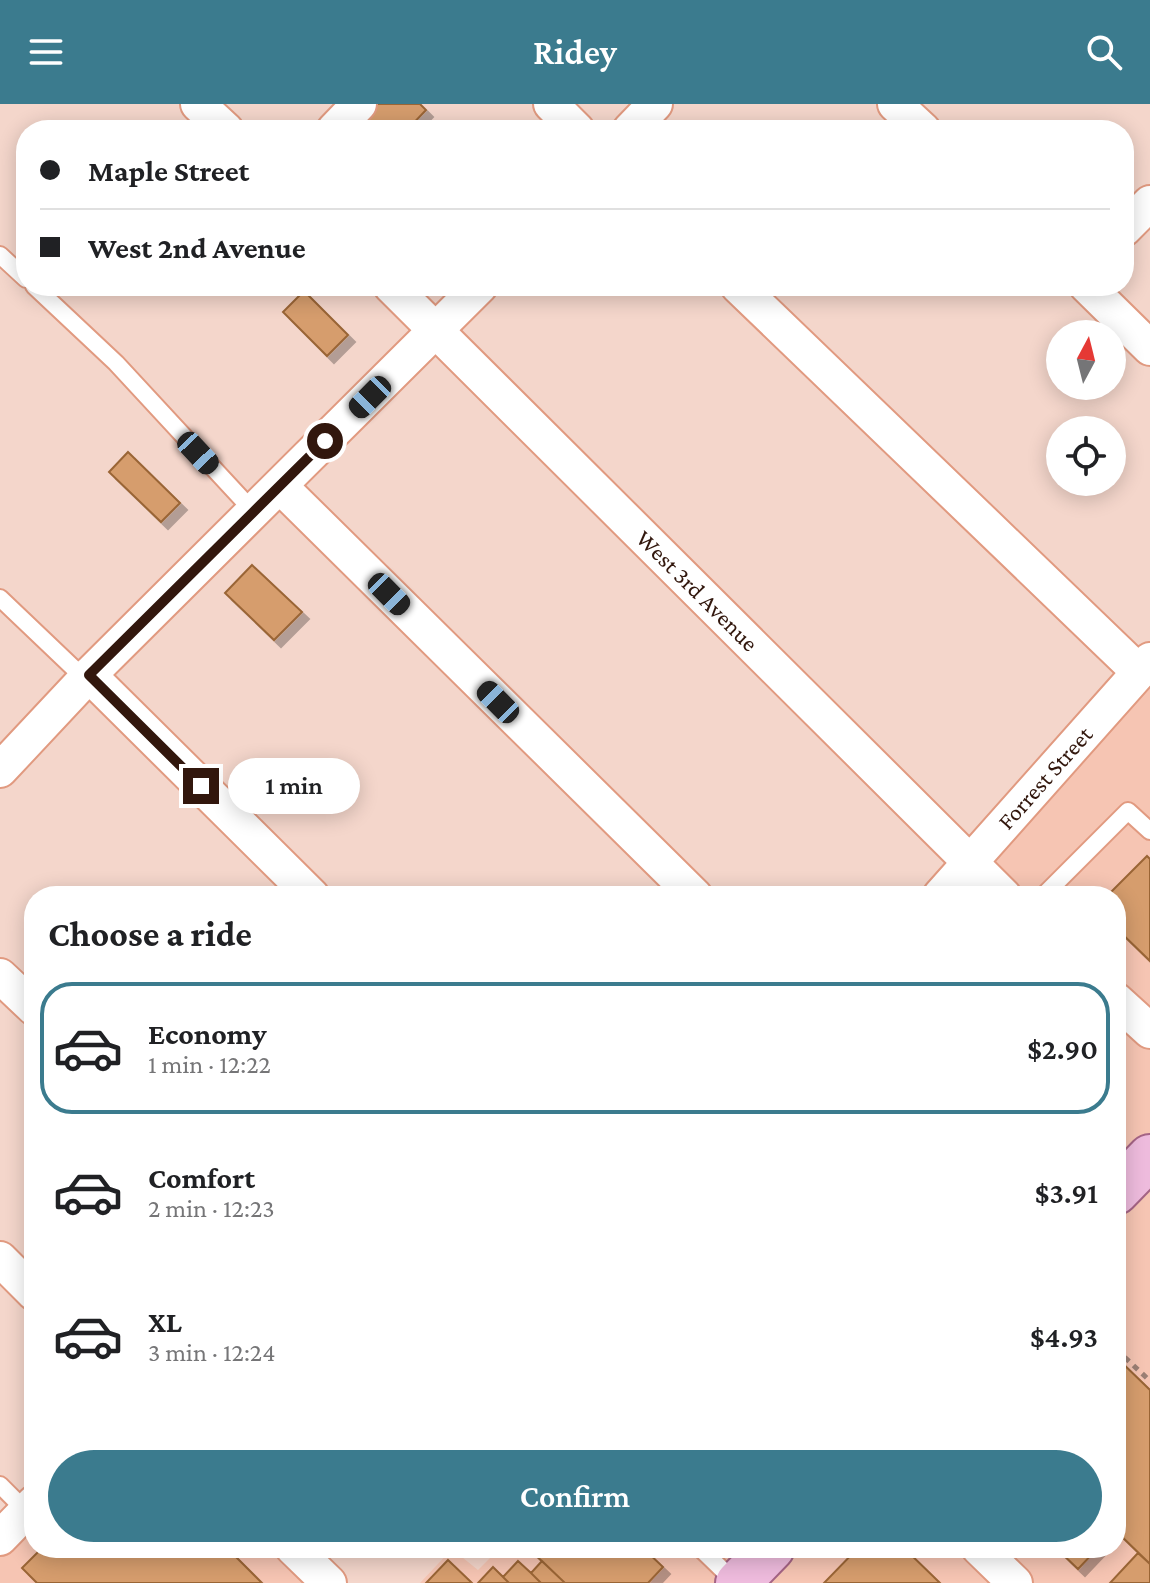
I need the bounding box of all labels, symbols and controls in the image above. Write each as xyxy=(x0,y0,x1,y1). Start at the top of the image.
icon: menu xyxy=(24,30,68,74)
icon: search xyxy=(1082,30,1126,74)
text: Ridey xyxy=(533,32,617,72)
text: Maple Street xyxy=(88,154,249,187)
text: West 2nd Avenue xyxy=(88,231,306,264)
north arrow xyxy=(1046,320,1126,400)
map controls xyxy=(1046,320,1126,496)
car xyxy=(345,372,395,422)
button: locate xyxy=(1046,416,1126,496)
route start xyxy=(307,423,343,459)
car xyxy=(173,427,223,479)
street label: West 3rd Avenue xyxy=(631,524,764,657)
car xyxy=(364,569,414,619)
car xyxy=(473,677,523,727)
street label: Forrest Street xyxy=(992,720,1098,835)
callout: 1 min xyxy=(229,758,361,814)
route end xyxy=(183,768,219,804)
text: 1 min xyxy=(265,771,323,800)
text: Choose a ride xyxy=(48,914,252,954)
icon: car xyxy=(52,1012,124,1084)
text: Economy xyxy=(148,1017,267,1050)
text: $2.90 xyxy=(1027,1032,1098,1065)
text: 1 min · 12:22 xyxy=(148,1050,271,1079)
icon: car xyxy=(52,1156,124,1228)
text: Comfort xyxy=(148,1161,255,1194)
text: $3.91 xyxy=(1035,1176,1098,1209)
text: 2 min · 12:23 xyxy=(148,1194,275,1223)
icon: car xyxy=(52,1300,124,1372)
text: XL xyxy=(148,1305,182,1338)
text: $4.93 xyxy=(1030,1320,1098,1353)
text: 3 min · 12:24 xyxy=(148,1338,276,1367)
button: Confirm xyxy=(48,1450,1102,1542)

